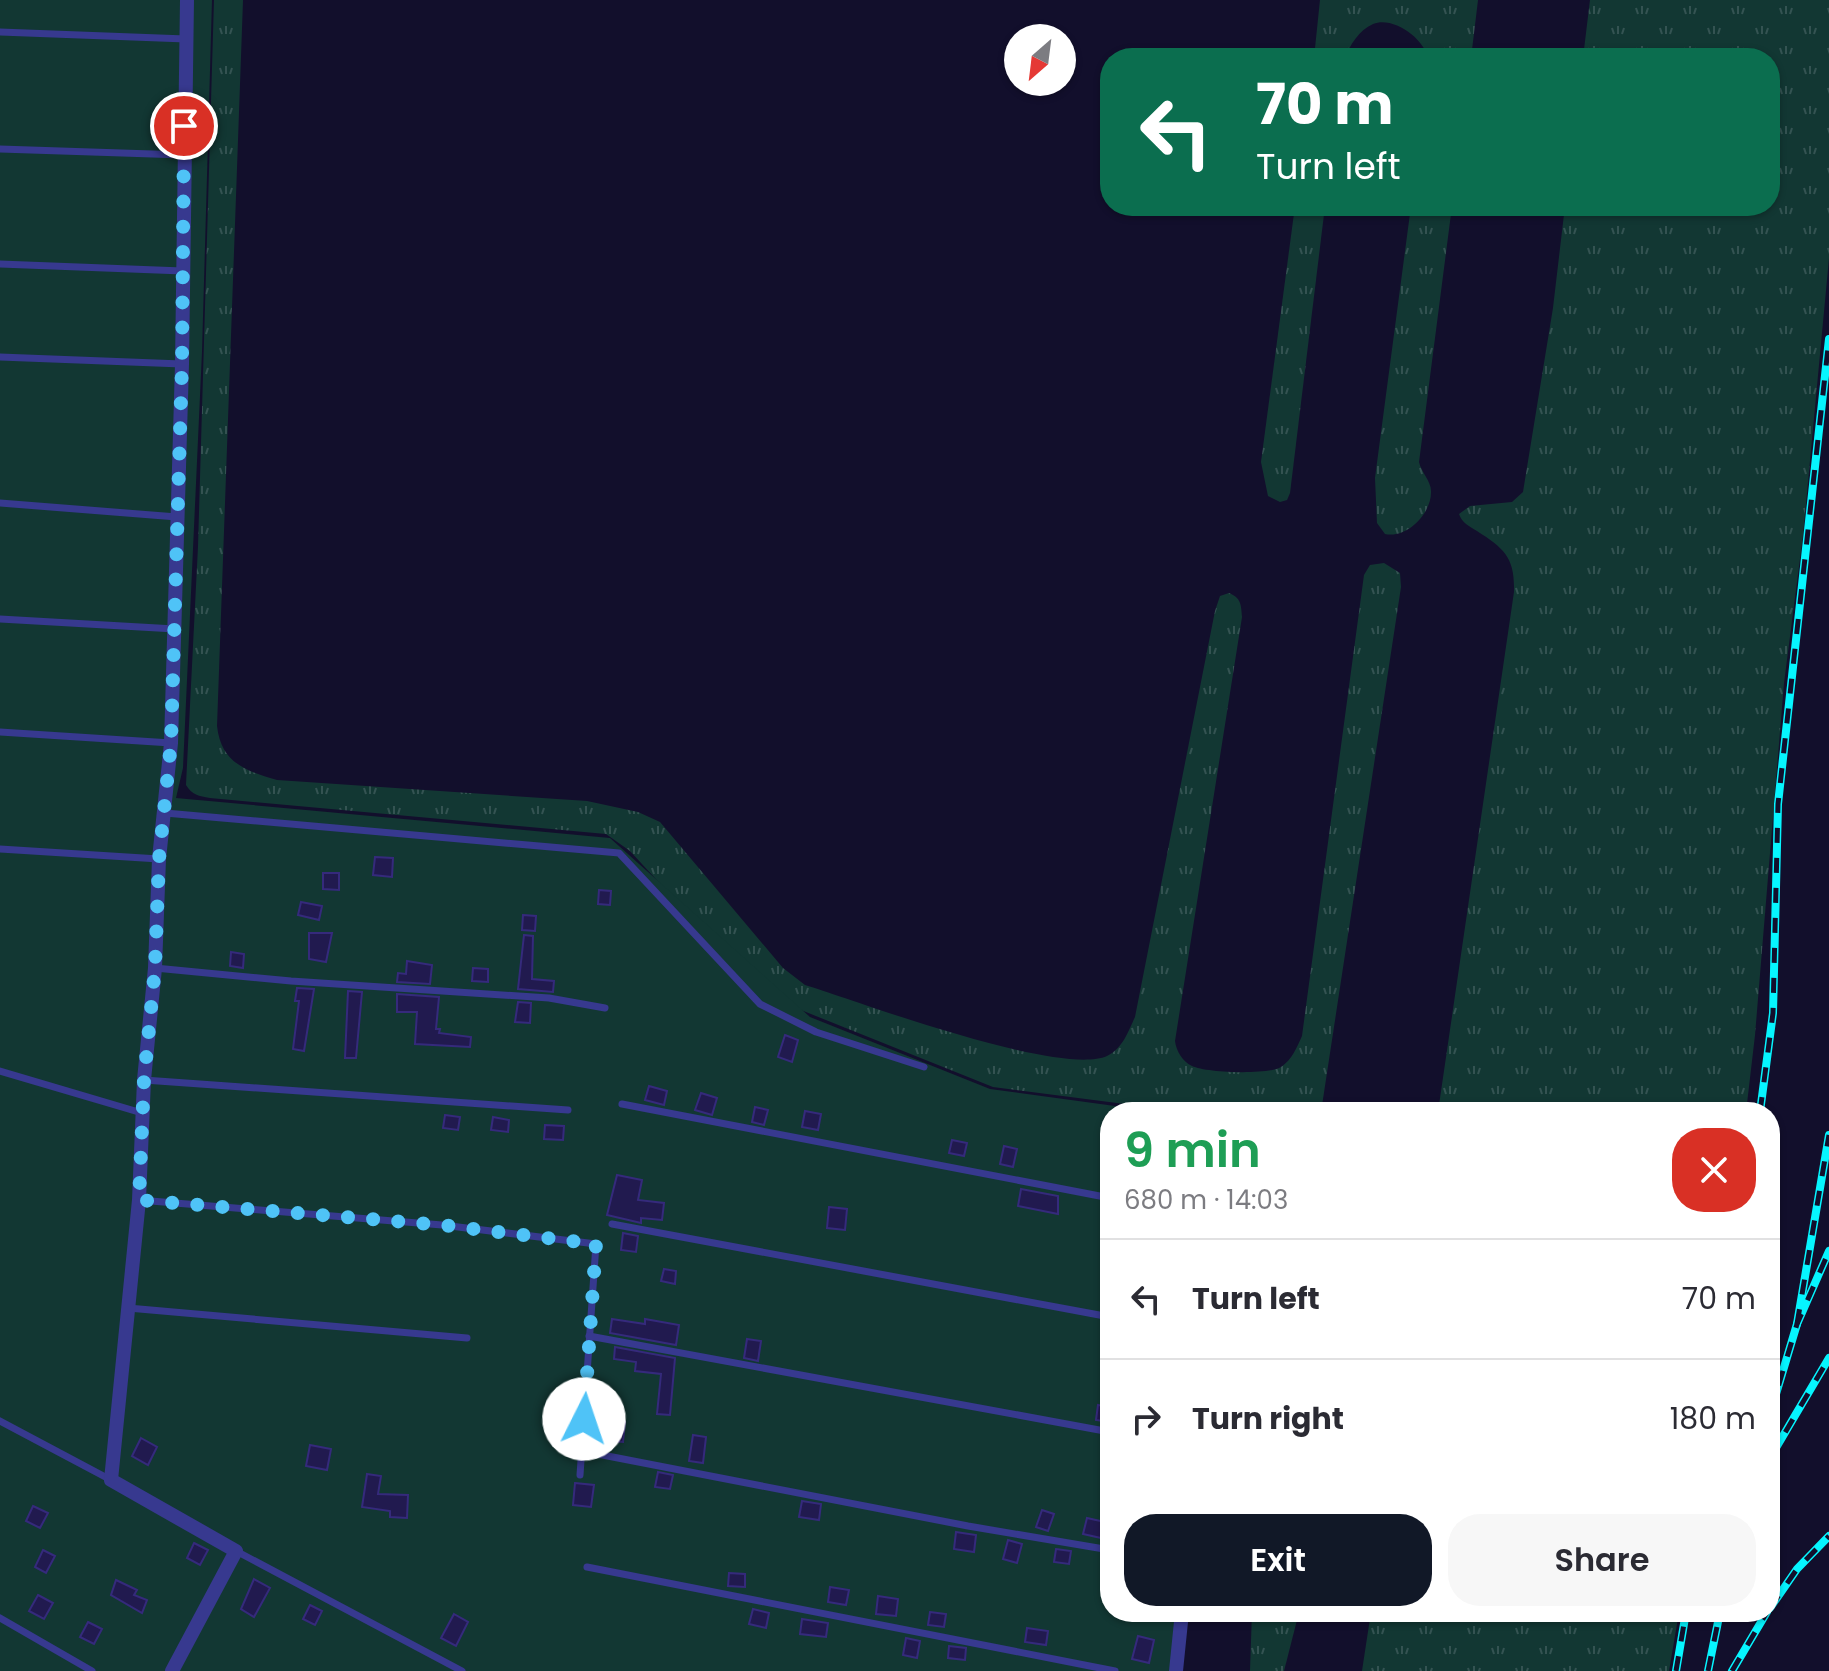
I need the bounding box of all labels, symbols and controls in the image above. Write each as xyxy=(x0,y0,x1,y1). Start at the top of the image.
north arrow xyxy=(1004,24,1076,96)
map controls xyxy=(1004,24,1076,96)
text: 70 m xyxy=(1256,65,1394,144)
icon: left xyxy=(1124,80,1228,184)
pin xyxy=(150,92,218,160)
icon: arrive xyxy=(162,104,206,148)
text: Turn left xyxy=(1256,141,1401,192)
text: 9 min xyxy=(1124,1117,1261,1184)
button: close xyxy=(1672,1128,1756,1212)
text: 680 m · 14:03 xyxy=(1124,1182,1288,1218)
icon: left xyxy=(1124,1277,1168,1321)
text: Turn left xyxy=(1192,1277,1320,1320)
text: 70 m xyxy=(1682,1277,1756,1320)
position arrow xyxy=(542,1377,626,1461)
icon: right xyxy=(1124,1397,1168,1441)
text: Turn right xyxy=(1192,1397,1344,1440)
text: 180 m xyxy=(1670,1397,1756,1440)
button: Exit xyxy=(1124,1514,1432,1606)
button: Share xyxy=(1448,1514,1756,1606)

